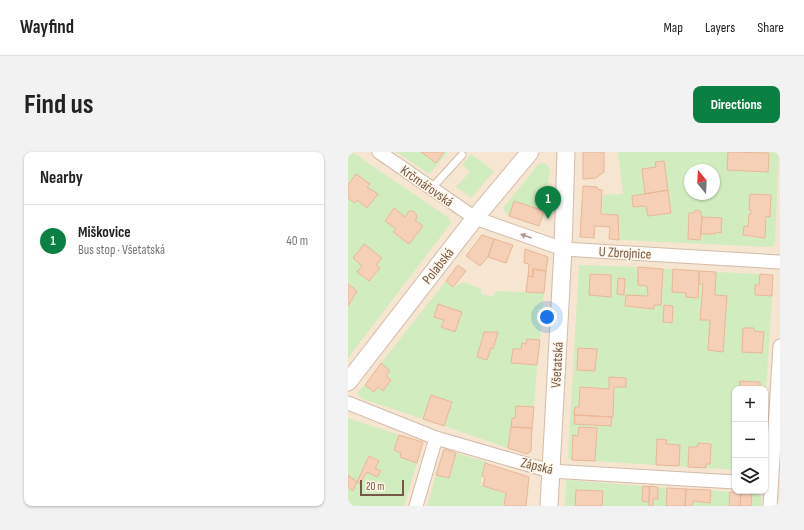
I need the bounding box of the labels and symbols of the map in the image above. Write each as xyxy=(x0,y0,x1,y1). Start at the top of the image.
street label: Krčmářovská xyxy=(397,162,457,210)
north arrow xyxy=(684,164,720,200)
pin: 1 xyxy=(535,186,561,219)
one-way arrow xyxy=(520,233,532,239)
street label: U Zbrojnice xyxy=(598,243,652,263)
street label: Polabská xyxy=(419,244,457,288)
your location xyxy=(537,307,557,327)
street label: Všetatská xyxy=(547,341,567,389)
street label: Zápská xyxy=(519,454,555,478)
scale bar xyxy=(360,478,404,497)

